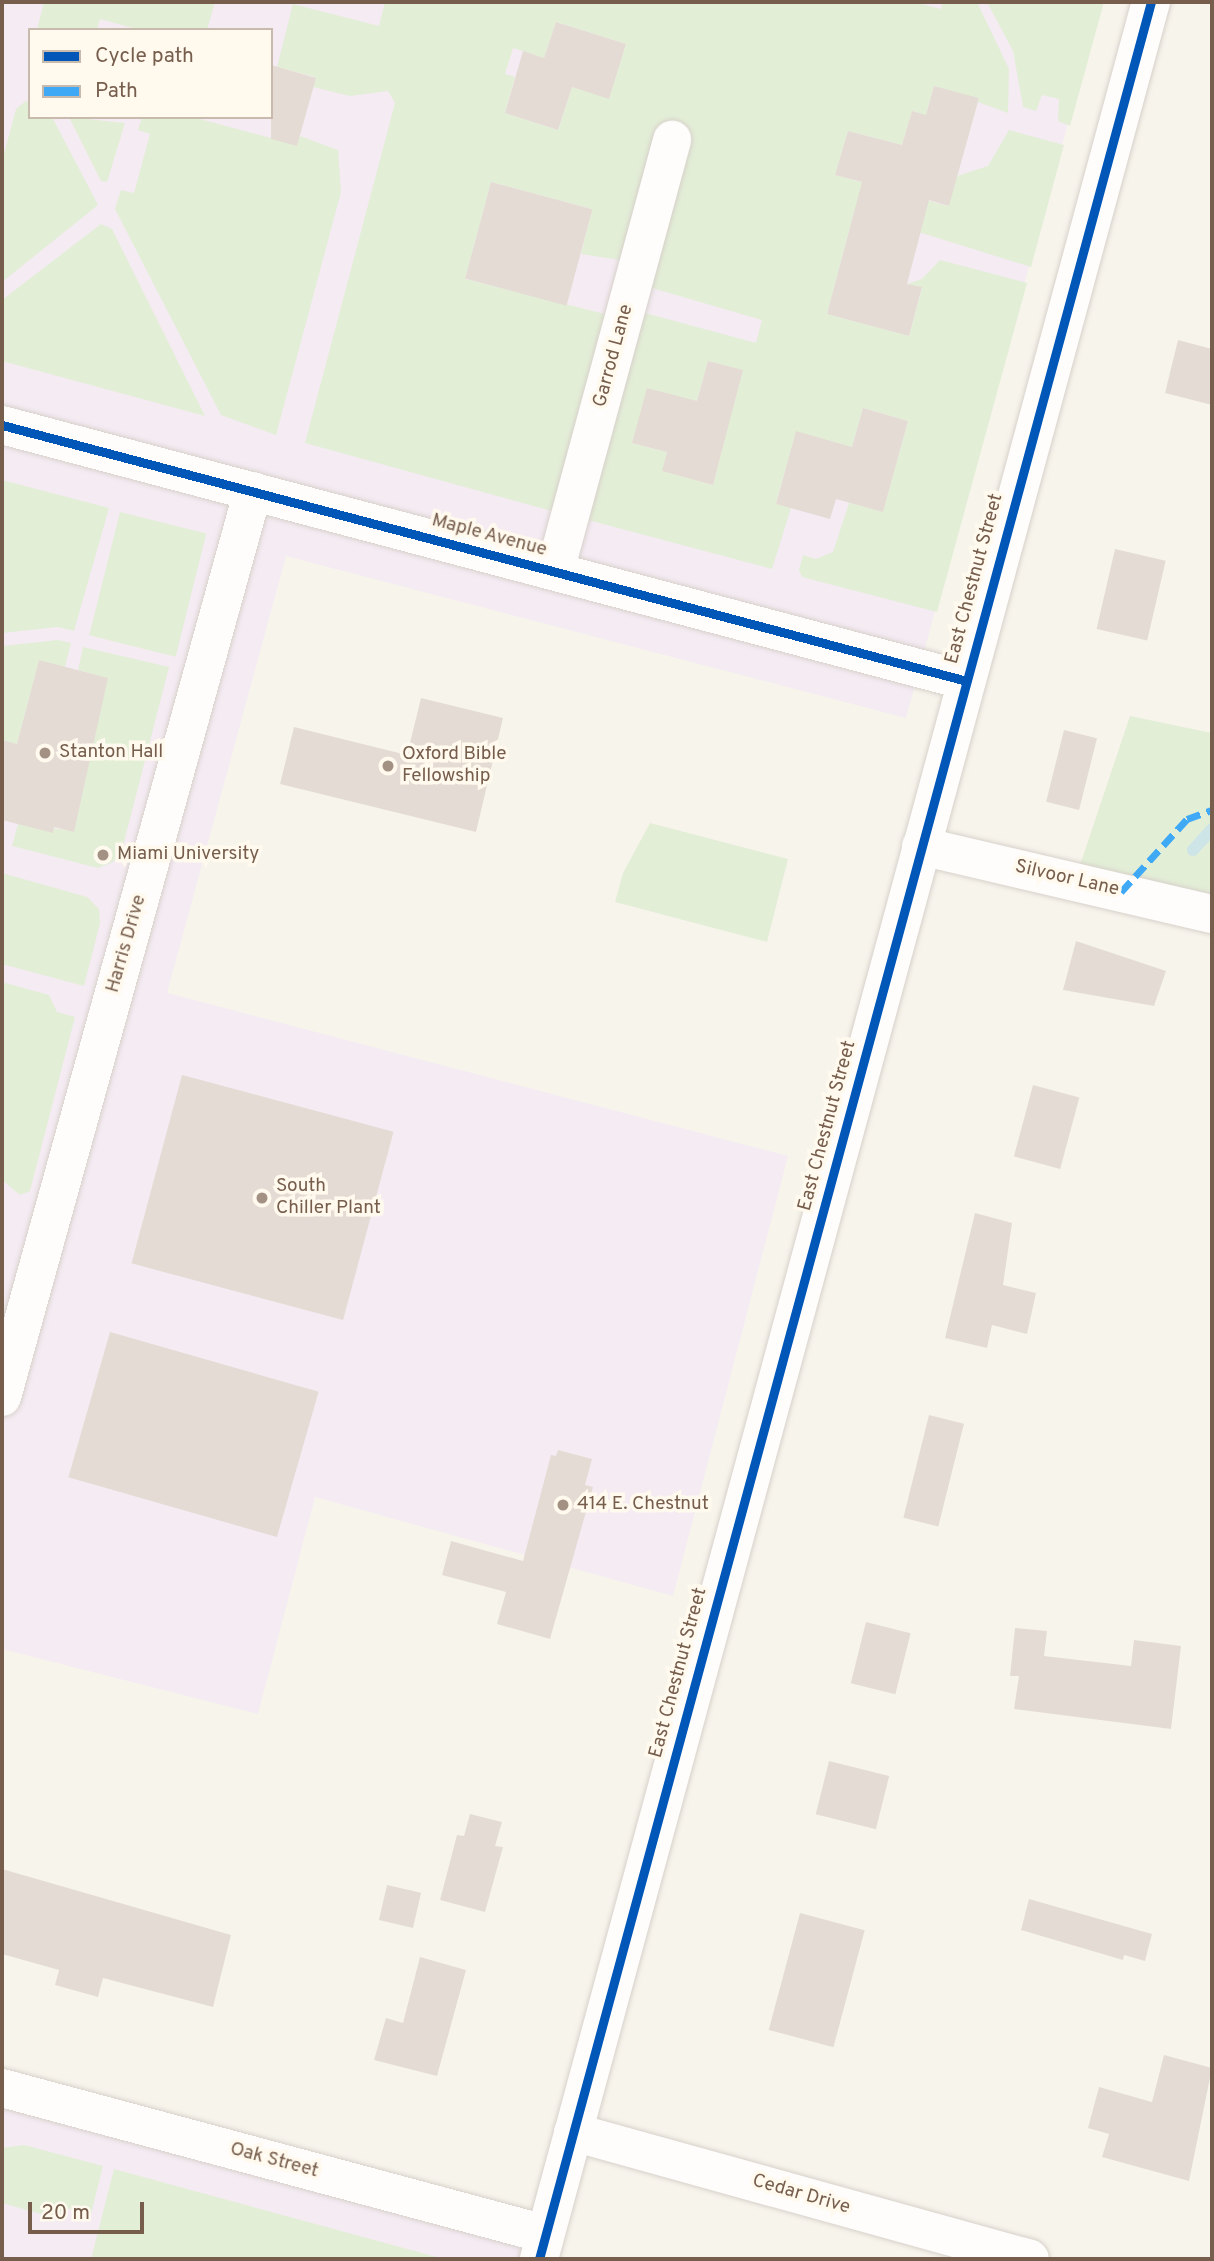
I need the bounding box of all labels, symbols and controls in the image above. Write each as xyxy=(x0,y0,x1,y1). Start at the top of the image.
legend xyxy=(28,28,273,119)
text: Cycle path xyxy=(95,43,194,70)
text: Path xyxy=(95,78,138,105)
street label: Garrod Lane xyxy=(589,302,639,410)
street label: East Chestnut Street xyxy=(941,491,1009,667)
street label: Maple Avenue xyxy=(429,510,549,562)
place label: Stanton Hall xyxy=(59,742,163,764)
place label: Oxford Bible Fellowship xyxy=(402,744,507,788)
marker: Stanton Hall xyxy=(37,745,53,761)
marker: Oxford Bible Fellowship xyxy=(380,758,396,774)
place label: Miami University xyxy=(117,844,259,866)
marker: Miami University xyxy=(95,847,111,863)
street label: Silvoor Lane xyxy=(1013,856,1121,902)
street label: Harris Drive xyxy=(102,892,152,996)
street label: East Chestnut Street xyxy=(794,1038,862,1214)
place label: South Chiller Plant xyxy=(276,1176,381,1220)
marker: South Chiller Plant xyxy=(254,1190,270,1206)
place label: 414 E. Chestnut xyxy=(577,1494,709,1516)
marker: 414 E. Chestnut xyxy=(555,1497,571,1513)
street label: East Chestnut Street xyxy=(645,1585,713,1761)
street label: Oak Street xyxy=(227,2138,321,2184)
street label: Cedar Drive xyxy=(749,2170,853,2220)
scale bar xyxy=(32,2188,147,2232)
text: 20 m xyxy=(41,2200,90,2227)

